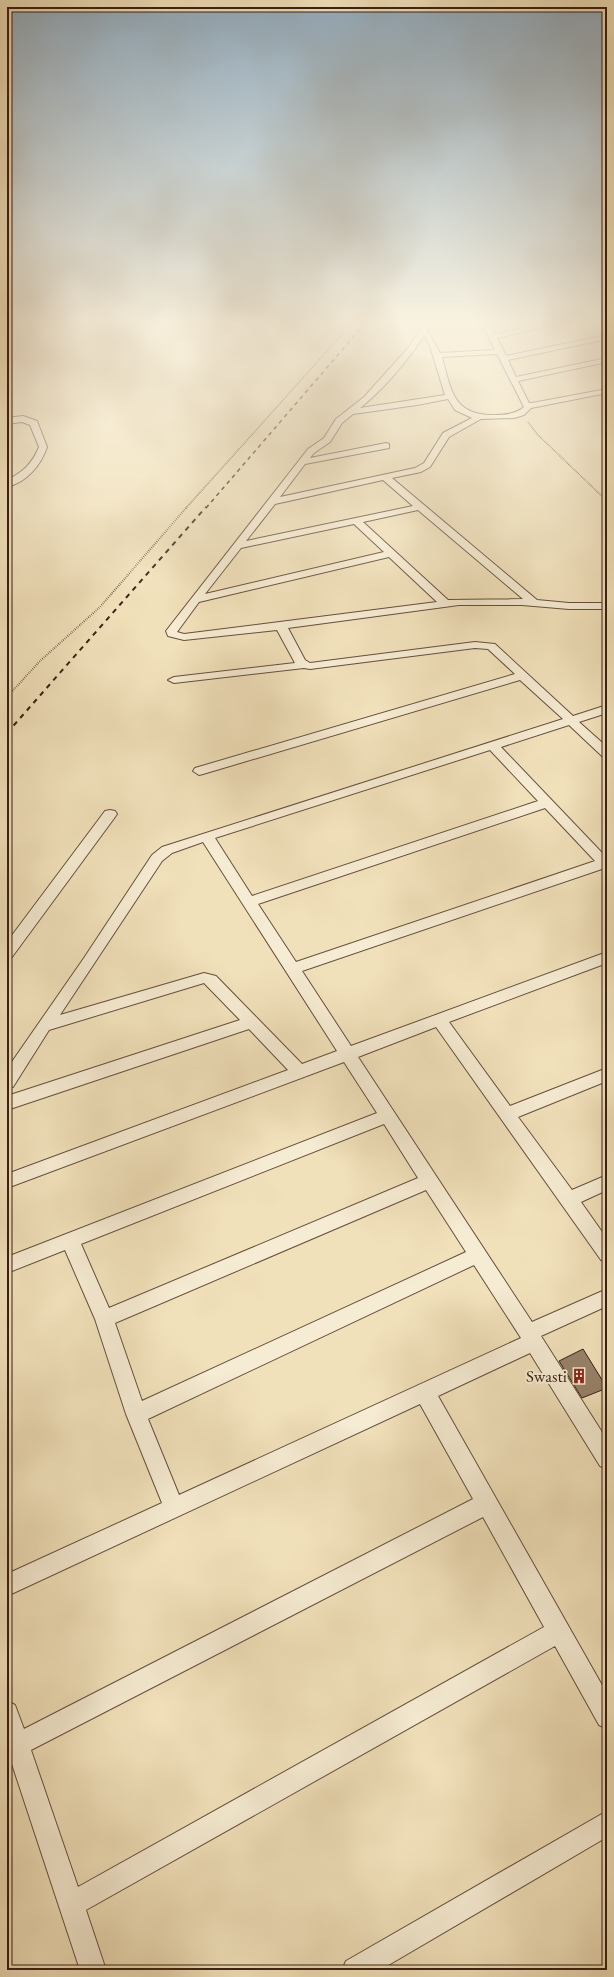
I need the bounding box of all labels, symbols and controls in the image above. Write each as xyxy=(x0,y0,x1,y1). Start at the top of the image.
place label: Swasti xyxy=(526,1365,567,1387)
building icon: Swasti xyxy=(570,1367,588,1385)

